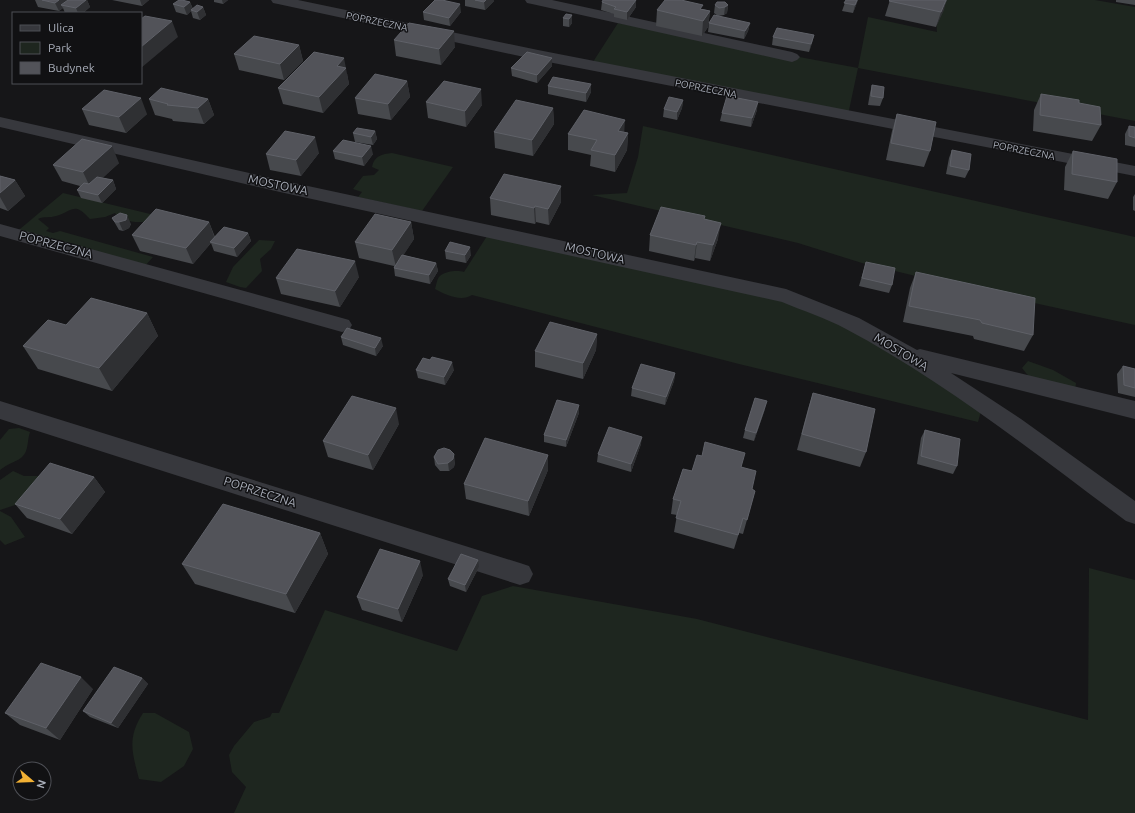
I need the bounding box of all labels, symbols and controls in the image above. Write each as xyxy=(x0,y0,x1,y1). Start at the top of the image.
street label: POPRZECZNA xyxy=(345,10,409,33)
legend xyxy=(12,12,142,84)
text: Ulica xyxy=(48,21,74,34)
text: Park xyxy=(48,41,72,54)
text: Budynek xyxy=(48,61,95,74)
street label: POPRZECZNA xyxy=(674,77,738,100)
street label: POPRZECZNA xyxy=(992,139,1056,162)
street label: MOSTOWA xyxy=(247,172,309,197)
street label: POPRZECZNA xyxy=(18,228,94,261)
street label: MOSTOWA xyxy=(564,239,626,266)
street label: MOSTOWA xyxy=(872,330,931,373)
street label: POPRZECZNA xyxy=(222,474,298,509)
north arrow xyxy=(12,761,52,801)
text: N xyxy=(34,778,48,790)

